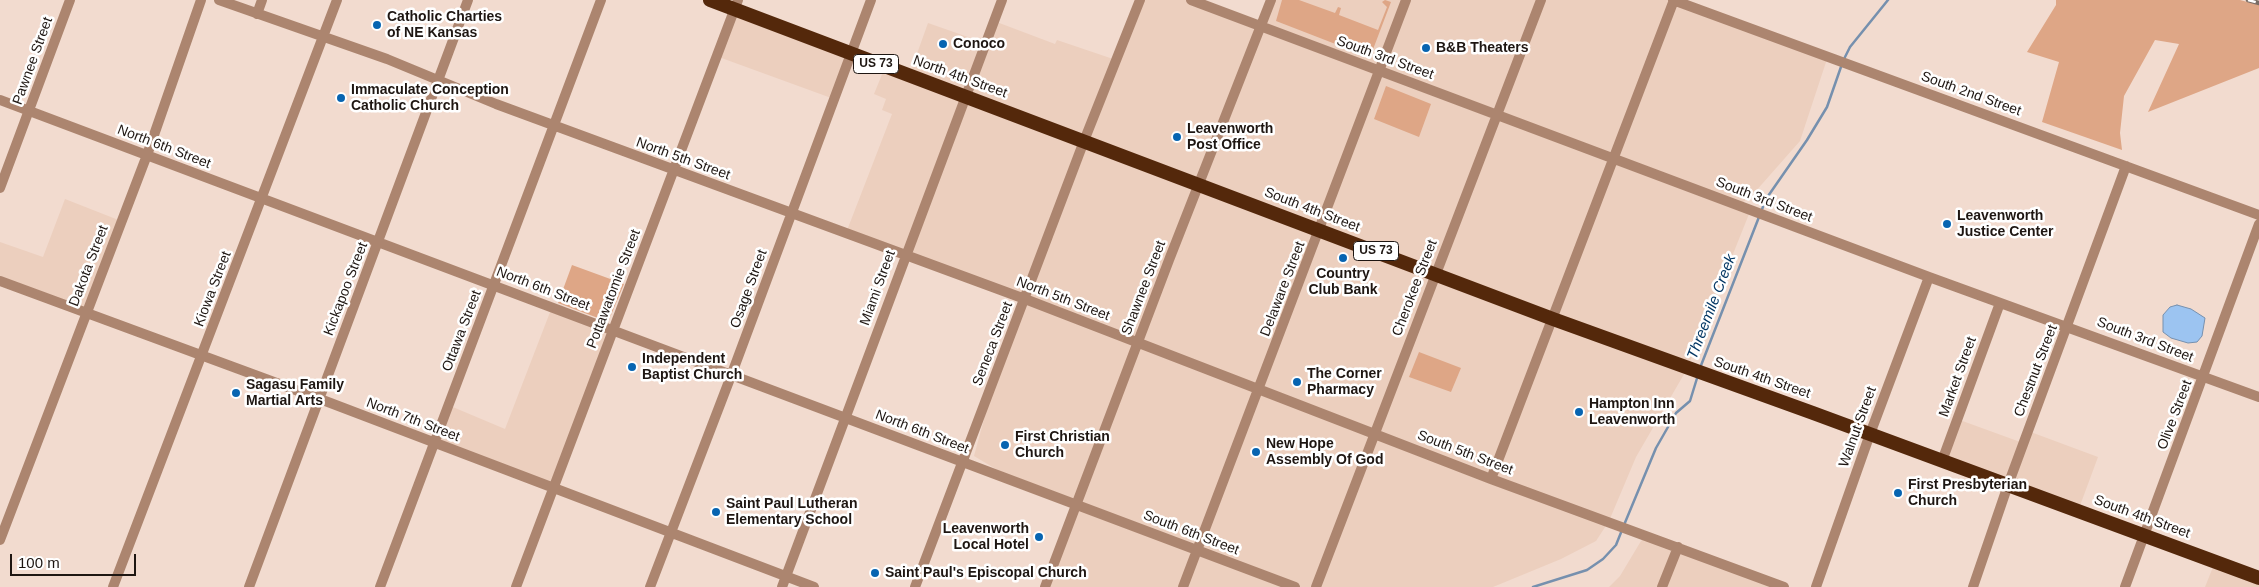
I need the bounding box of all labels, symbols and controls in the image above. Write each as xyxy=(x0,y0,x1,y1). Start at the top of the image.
place label: Catholic Charties of NE Kansas xyxy=(387,9,502,41)
street label: Pawnee Street xyxy=(9,15,57,107)
marker: Catholic Charties of NE Kansas xyxy=(371,19,383,31)
street label: South 3rd Street xyxy=(1334,33,1436,83)
place label: Conoco xyxy=(953,36,1005,52)
marker: Conoco xyxy=(937,38,949,50)
place label: B&B Theaters xyxy=(1436,40,1529,56)
marker: B&B Theaters xyxy=(1420,42,1432,54)
street label: North 4th Street xyxy=(911,52,1009,102)
road number: US 73 xyxy=(854,54,898,74)
street label: South 2nd Street xyxy=(1919,68,2023,120)
place label: Immaculate Conception Catholic Church xyxy=(351,82,509,114)
marker: Immaculate Conception Catholic Church xyxy=(335,92,347,104)
street label: North 6th Street xyxy=(115,121,213,173)
place label: Leavenworth Post Office xyxy=(1187,121,1273,154)
marker: Leavenworth Post Office xyxy=(1171,131,1183,143)
street label: North 5th Street xyxy=(634,134,732,184)
street label: South 3rd Street xyxy=(1713,174,1815,226)
street label: South 4th Street xyxy=(1262,184,1362,236)
place label: Leavenworth Justice Center xyxy=(1957,208,2053,240)
marker: Leavenworth Justice Center xyxy=(1941,218,1953,230)
street label: Dakota Street xyxy=(66,223,112,309)
street label: Pottawatomie Street xyxy=(584,227,644,351)
street label: Cherokee Street xyxy=(1389,237,1441,339)
street label: Shawnee Street xyxy=(1118,238,1170,338)
street label: Delaware Street xyxy=(1257,239,1309,339)
street label: Kickapoo Street xyxy=(320,240,372,338)
road number: US 73 xyxy=(1354,242,1398,260)
street label: Osage Street xyxy=(727,247,771,331)
street label: Miami Street xyxy=(857,248,899,328)
street label: Kiowa Street xyxy=(191,249,235,329)
marker: Country Club Bank xyxy=(1337,252,1349,264)
water label: Threemile Creek xyxy=(1684,252,1740,362)
street label: North 6th Street xyxy=(494,263,592,315)
place label: Country Club Bank xyxy=(1308,266,1378,298)
street label: North 5th Street xyxy=(1014,273,1112,325)
street label: Ottawa Street xyxy=(439,288,485,374)
street label: Seneca Street xyxy=(969,300,1017,388)
street label: South 3rd Street xyxy=(2094,314,2196,366)
street label: Chestnut Street xyxy=(2011,323,2061,419)
street label: Market Street xyxy=(1936,335,1980,419)
place label: Independent Baptist Church xyxy=(642,351,742,384)
street label: South 4th Street xyxy=(1711,354,1813,402)
marker: Independent Baptist Church xyxy=(626,361,638,373)
place label: The Corner Pharmacy xyxy=(1307,366,1382,398)
marker: The Corner Pharmacy xyxy=(1291,376,1303,388)
place label: Sagasu Family Martial Arts xyxy=(246,377,344,410)
street label: Olive Street xyxy=(2154,378,2196,452)
street label: Walnut Street xyxy=(1836,385,1880,469)
marker: Sagasu Family Martial Arts xyxy=(230,387,242,399)
street label: North 7th Street xyxy=(364,394,462,446)
place label: Hampton Inn Leavenworth xyxy=(1589,396,1675,428)
street label: North 6th Street xyxy=(873,406,971,458)
marker: Hampton Inn Leavenworth xyxy=(1573,406,1585,418)
street label: South 5th Street xyxy=(1415,427,1515,479)
place label: First Christian Church xyxy=(1015,429,1110,462)
place label: New Hope Assembly Of God xyxy=(1266,436,1383,468)
marker: First Christian Church xyxy=(999,439,1011,451)
marker: New Hope Assembly Of God xyxy=(1250,446,1262,458)
place label: First Presbyterian Church xyxy=(1908,477,2027,510)
marker: First Presbyterian Church xyxy=(1892,487,1904,499)
street label: South 4th Street xyxy=(2092,492,2192,542)
place label: Saint Paul Lutheran Elementary School xyxy=(726,496,857,528)
marker: Saint Paul Lutheran Elementary School xyxy=(710,506,722,518)
street label: South 6th Street xyxy=(1141,507,1241,559)
place label: Leavenworth Local Hotel xyxy=(943,521,1029,554)
marker: Leavenworth Local Hotel xyxy=(1033,531,1045,543)
scale bar xyxy=(12,544,139,576)
text: 100 m xyxy=(18,554,60,571)
place label: Saint Paul's Episcopal Church xyxy=(885,565,1087,581)
marker: Saint Paul's Episcopal Church xyxy=(869,567,881,579)

